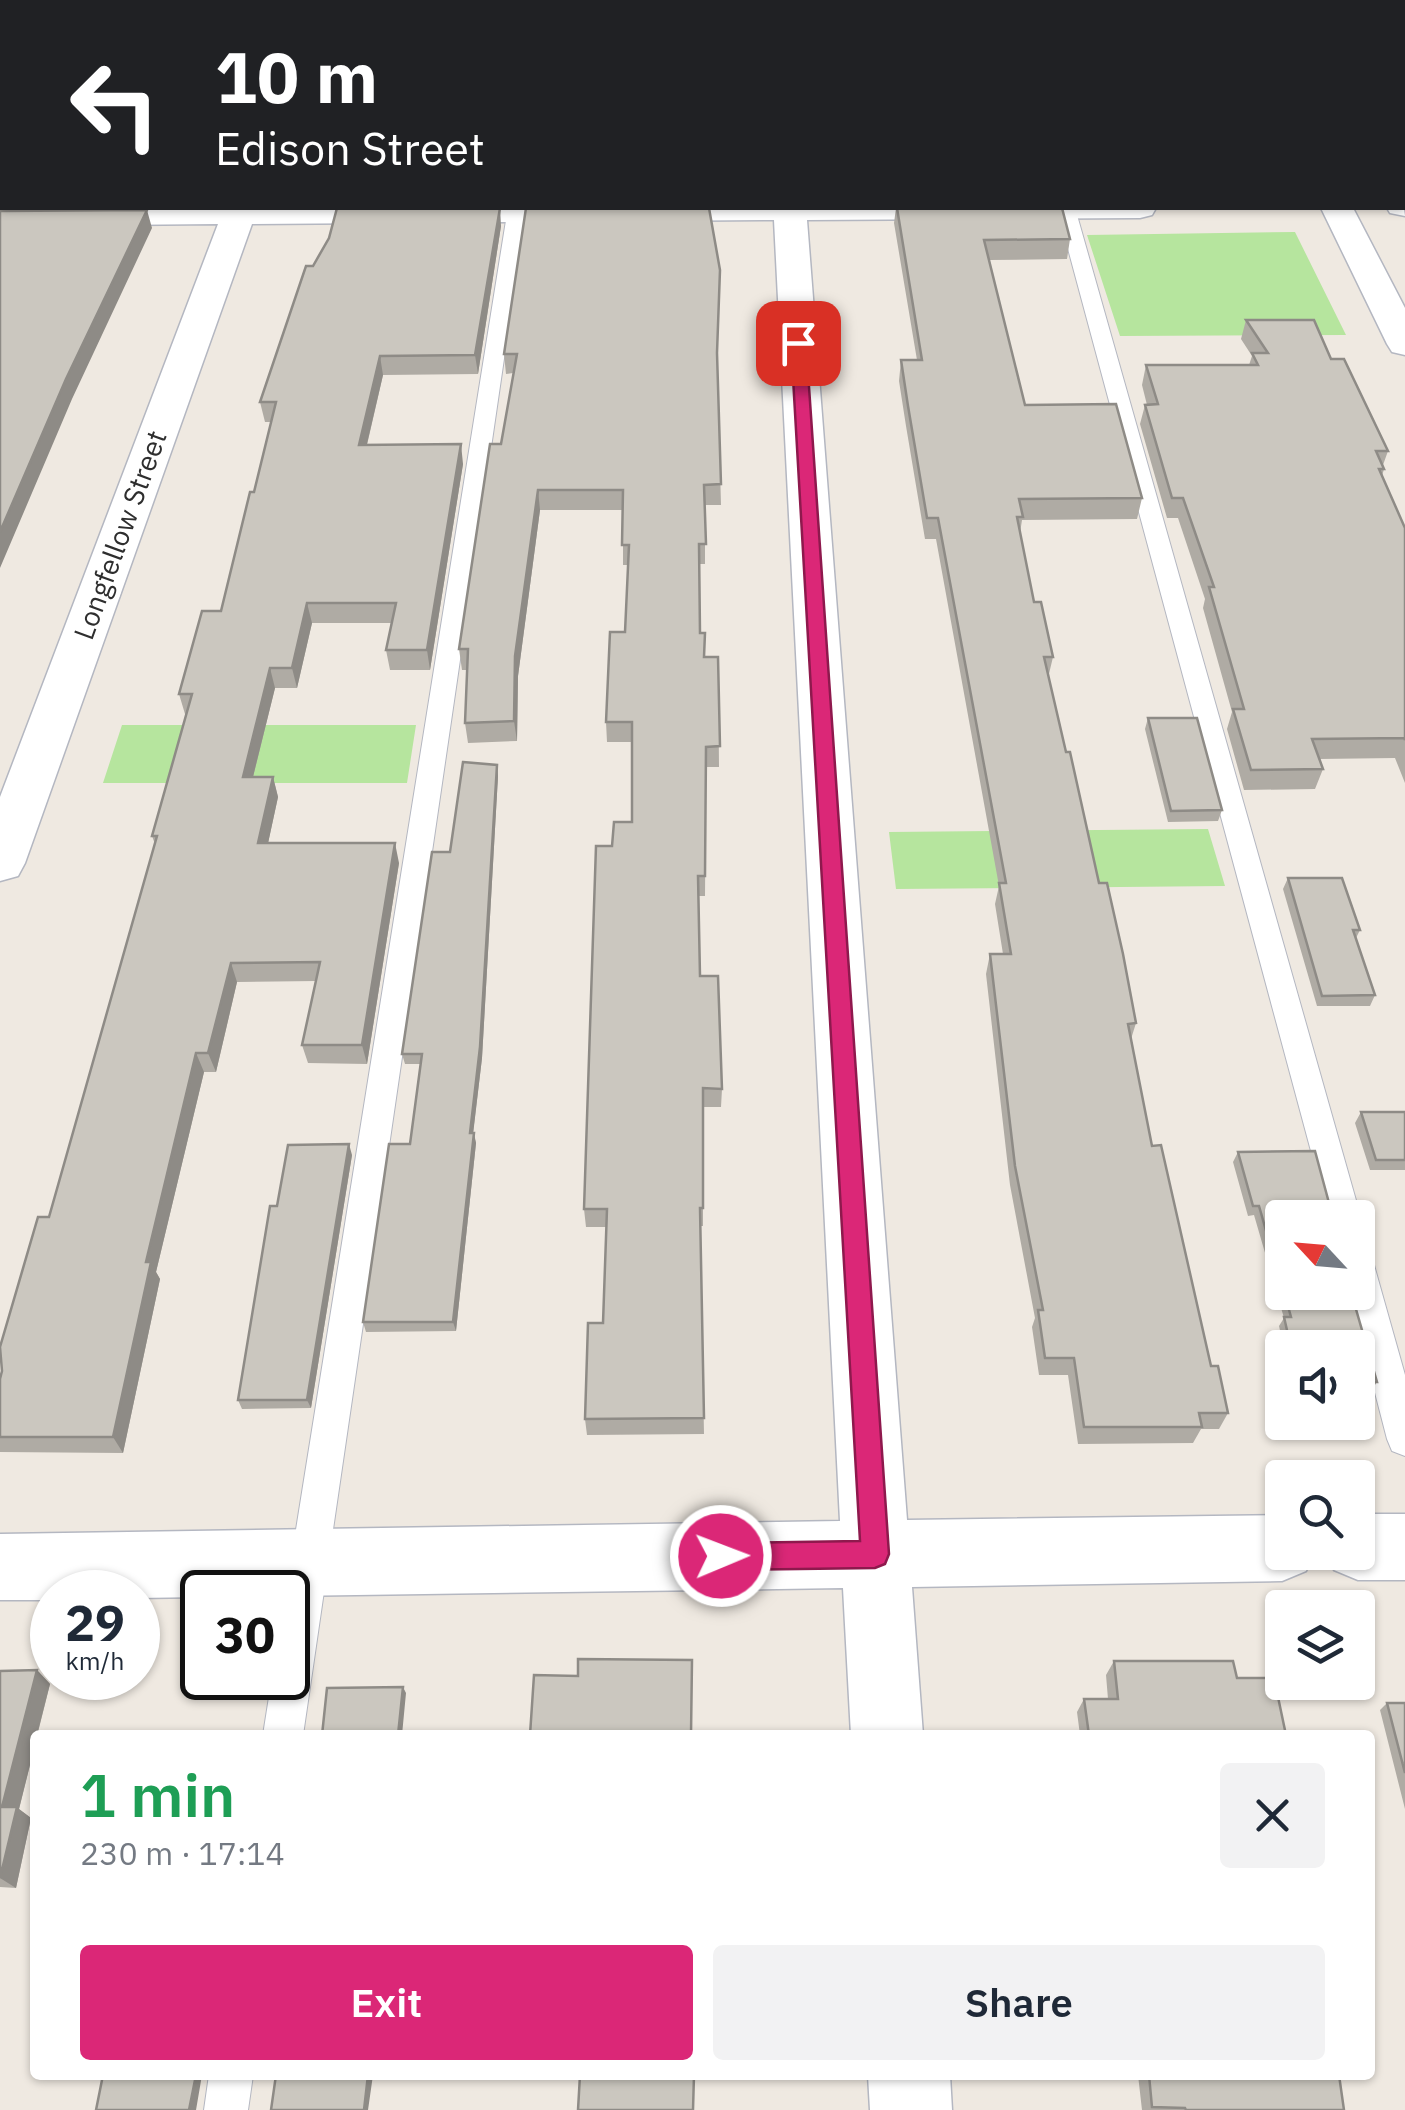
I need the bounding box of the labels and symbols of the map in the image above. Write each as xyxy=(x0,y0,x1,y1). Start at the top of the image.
pin xyxy=(756,301,841,386)
street label: Longfellow Street xyxy=(65,425,175,645)
north arrow xyxy=(1265,1200,1375,1310)
position arrow xyxy=(669,1504,773,1608)
speed limit sign: 30 xyxy=(180,1570,310,1700)

